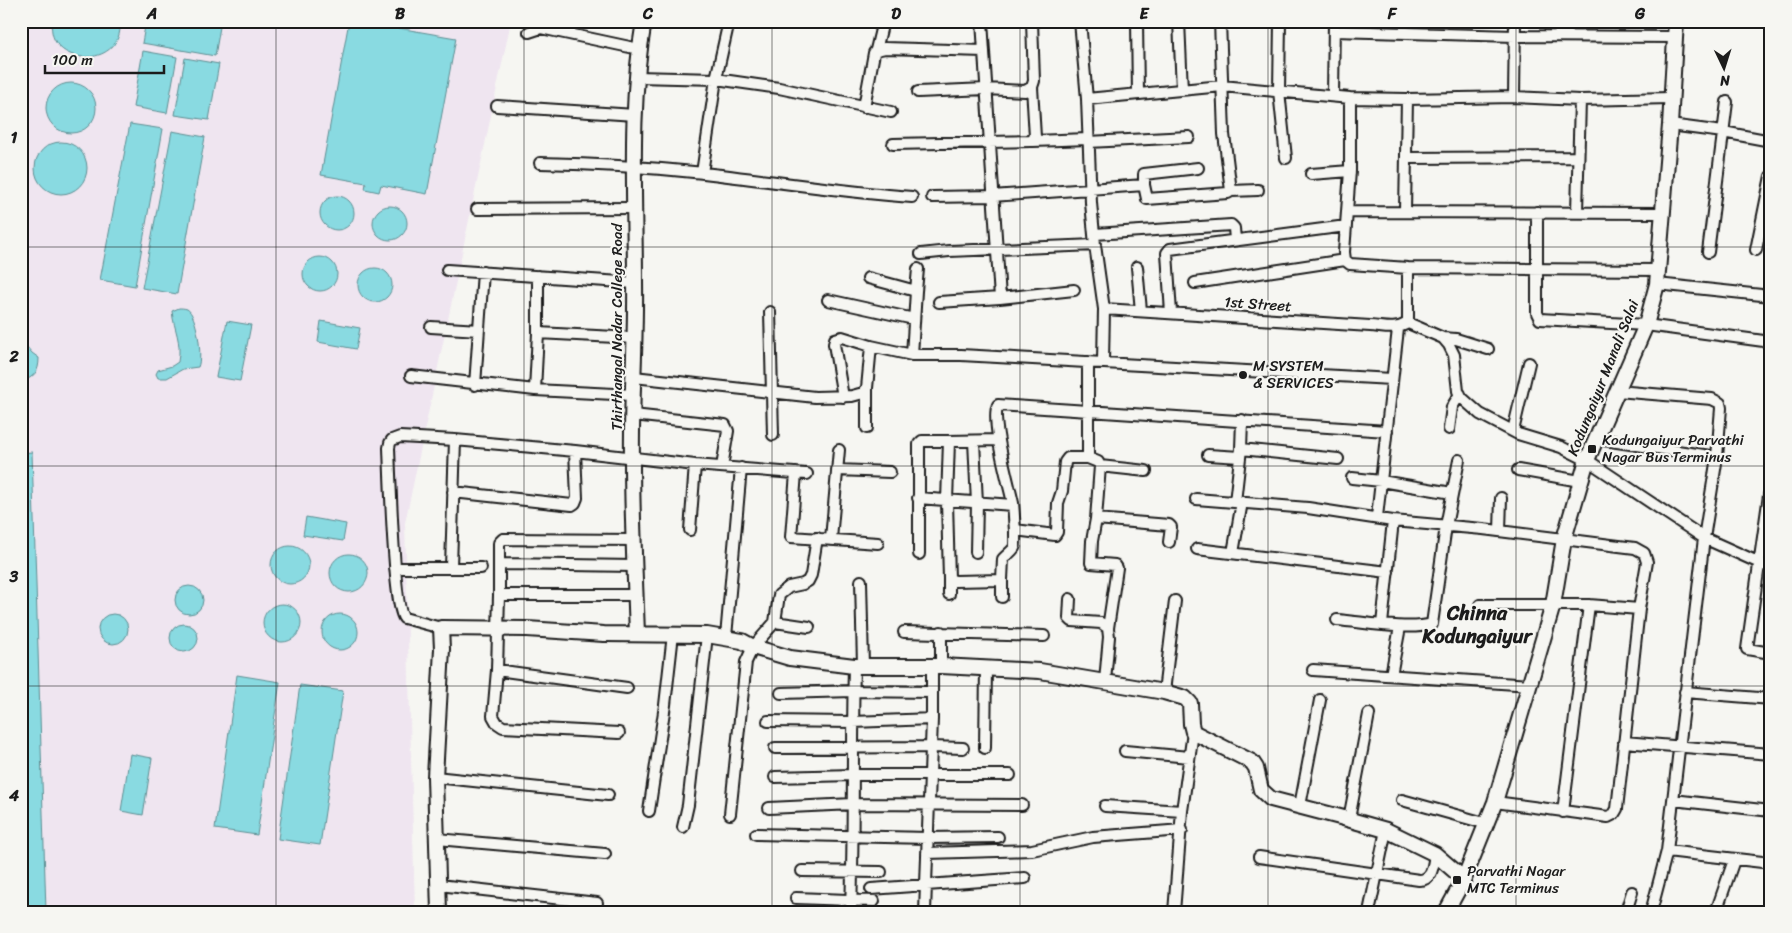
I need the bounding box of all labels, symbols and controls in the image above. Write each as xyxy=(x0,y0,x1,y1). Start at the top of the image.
text: A xyxy=(146,0,157,28)
text: B xyxy=(395,0,406,28)
text: C xyxy=(642,0,654,28)
text: D xyxy=(891,0,901,28)
text: E xyxy=(1140,0,1150,28)
text: F xyxy=(1387,0,1398,28)
text: G xyxy=(1634,0,1646,28)
scale bar xyxy=(45,42,164,74)
north arrow xyxy=(1700,42,1750,92)
text: 100 m xyxy=(52,47,93,73)
text: N xyxy=(1719,68,1732,93)
text: 1 xyxy=(11,123,18,152)
street label: Thirthangal Nadar College Road xyxy=(604,222,630,430)
street label: 1st Street xyxy=(1223,289,1293,319)
street label: Kodungaiyur Manali Salai xyxy=(1560,295,1647,460)
text: 2 xyxy=(8,342,19,371)
place label: M SYSTEM & SERVICES xyxy=(1253,353,1334,396)
marker: M SYSTEM & SERVICES xyxy=(1237,369,1249,381)
place label: Kodungaiyur Parvathi Nagar Bus Terminus xyxy=(1602,427,1745,470)
marker: Kodungaiyur Parvathi Nagar Bus Terminus xyxy=(1586,443,1598,455)
text: 3 xyxy=(9,562,19,591)
district label: Chinna Kodungaiyur xyxy=(1421,596,1533,654)
text: 4 xyxy=(8,781,19,810)
place label: Parvathi Nagar MTC Terminus xyxy=(1467,858,1566,901)
marker: Parvathi Nagar MTC Terminus xyxy=(1451,874,1463,886)

